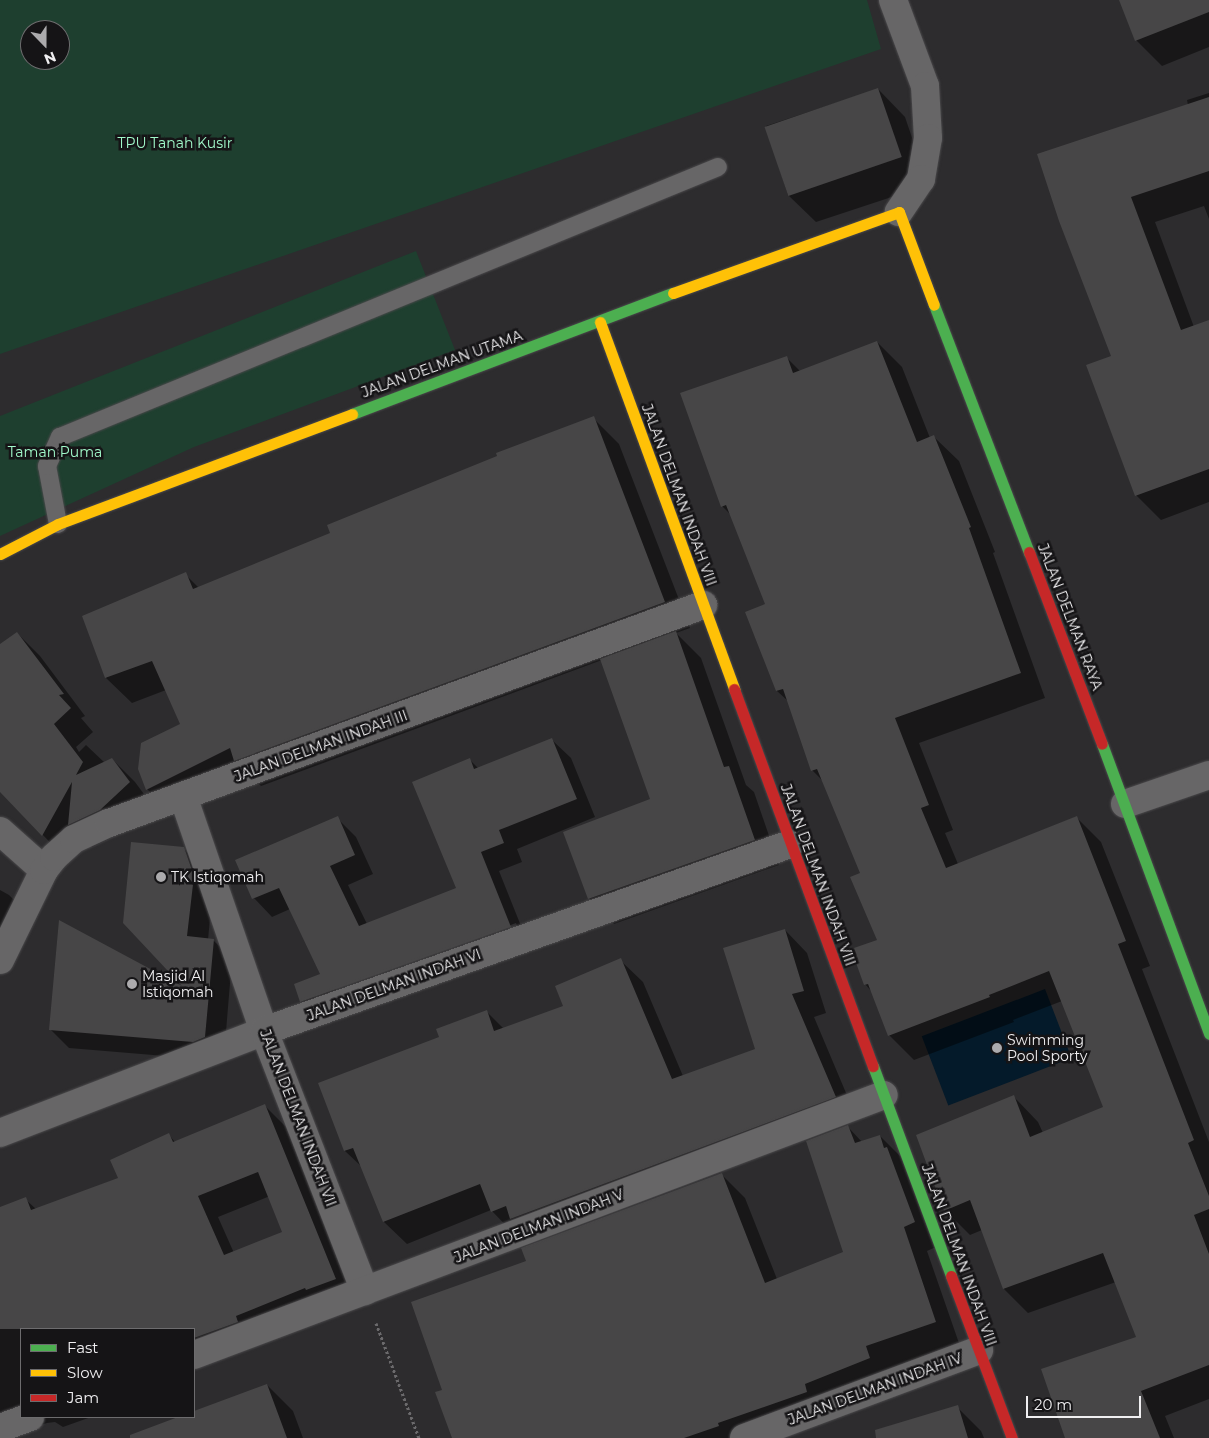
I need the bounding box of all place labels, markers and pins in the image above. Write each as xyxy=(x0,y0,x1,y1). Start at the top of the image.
place label: TK Istiqomah xyxy=(171,869,264,885)
marker: TK Istiqomah xyxy=(155,871,167,883)
place label: Masjid Al Istiqomah xyxy=(142,968,213,1000)
marker: Masjid Al Istiqomah xyxy=(126,978,138,990)
place label: Swimming Pool Sporty xyxy=(1007,1032,1087,1064)
marker: Swimming Pool Sporty xyxy=(991,1042,1003,1054)

